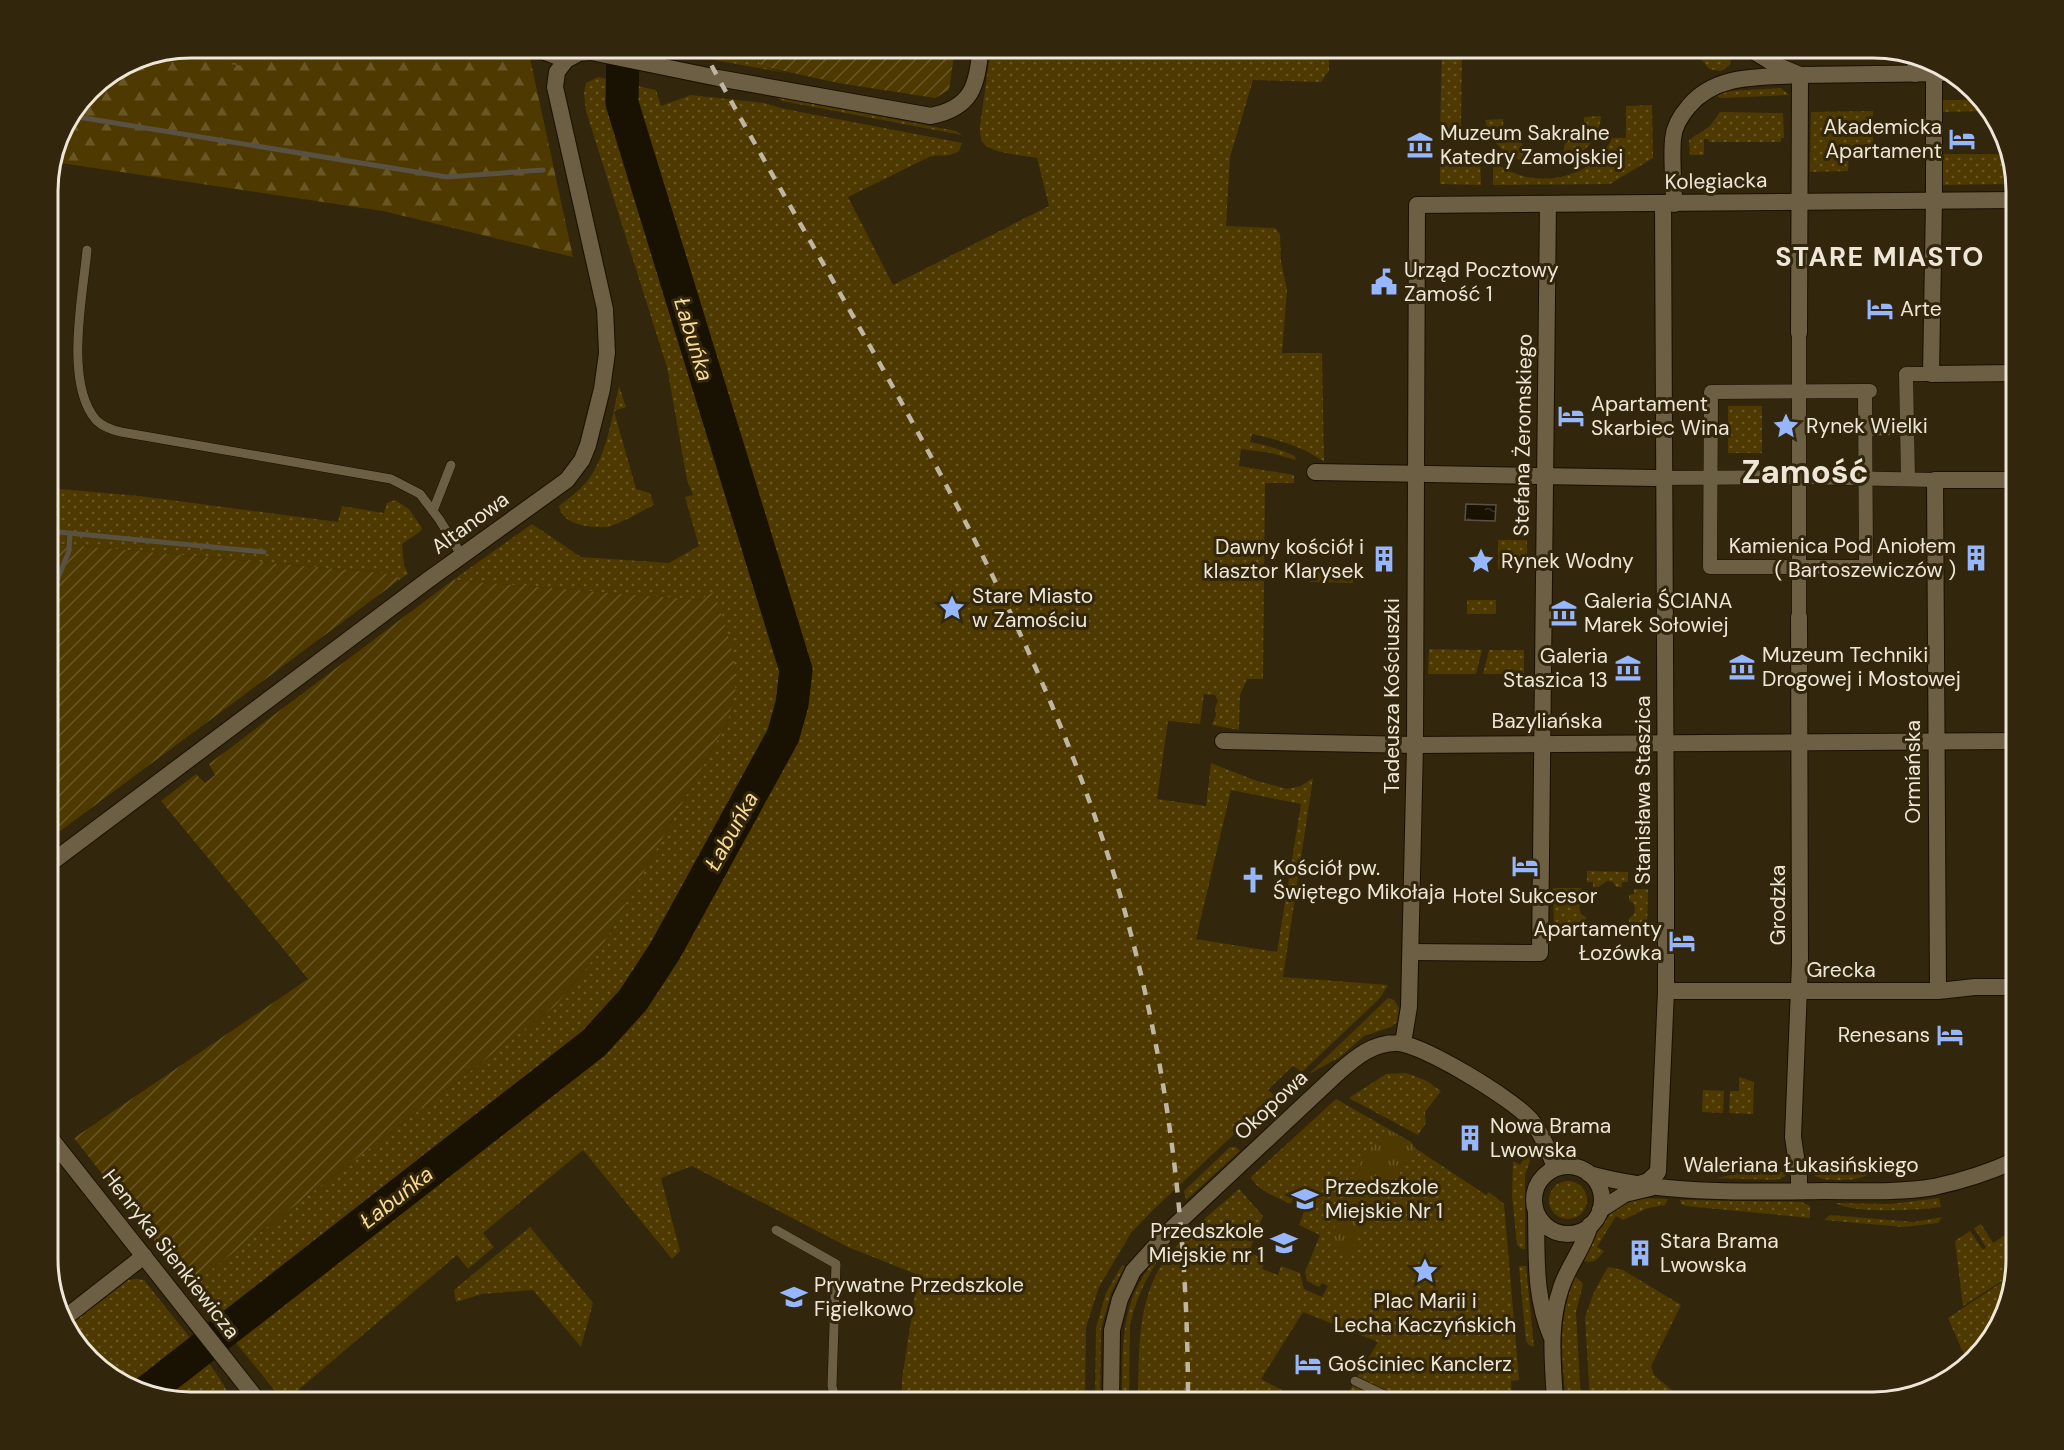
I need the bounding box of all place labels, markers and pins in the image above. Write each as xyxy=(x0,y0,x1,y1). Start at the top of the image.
place label: Akademicka Apartament xyxy=(1823,113,1942,165)
place label: Muzeum Sakralne Katedry Zamojskiej xyxy=(1440,119,1623,171)
hotel icon: Akademicka Apartament xyxy=(1947,124,1977,154)
museum icon: Muzeum Sakralne Katedry Zamojskiej xyxy=(1405,130,1435,160)
place label: Urząd Pocztowy Zamość 1 xyxy=(1404,256,1559,308)
public building icon: Urząd Pocztowy Zamość 1 xyxy=(1369,267,1399,297)
hotel icon: Arte xyxy=(1865,294,1895,324)
place label: Arte xyxy=(1900,295,1942,323)
place label: Apartament Skarbiec Wina xyxy=(1591,390,1729,442)
hotel icon: Apartament Skarbiec Wina xyxy=(1556,401,1586,431)
place icon: Rynek Wielki xyxy=(1771,411,1801,441)
place label: Rynek Wielki xyxy=(1806,412,1928,440)
place label: Kamienica Pod Aniołem ( Bartoszewiczów ) xyxy=(1729,532,1956,584)
place label: Dawny kościół i klasztor Klarysek xyxy=(1203,533,1364,585)
building icon: Kamienica Pod Aniołem ( Bartoszewiczów ) xyxy=(1961,543,1991,573)
building icon: Dawny kościół i klasztor Klarysek xyxy=(1369,544,1399,574)
place icon: Rynek Wodny xyxy=(1466,546,1496,576)
place label: Rynek Wodny xyxy=(1501,547,1634,575)
place label: Stare Miasto w Zamościu xyxy=(972,582,1093,634)
place label: Galeria ŚCIANA Marek Sołowiej xyxy=(1584,587,1732,639)
place icon: Stare Miasto w Zamościu xyxy=(937,593,967,623)
museum icon: Galeria ŚCIANA Marek Sołowiej xyxy=(1549,598,1579,628)
place label: Muzeum Techniki Drogowej i Mostowej xyxy=(1762,641,1961,693)
place label: Galeria Staszica 13 xyxy=(1503,642,1608,694)
museum icon: Muzeum Techniki Drogowej i Mostowej xyxy=(1727,652,1757,682)
museum icon: Galeria Staszica 13 xyxy=(1613,653,1643,683)
hotel icon: Hotel Sukcesor xyxy=(1510,851,1540,881)
place label: Kościół pw. Świętego Mikołaja xyxy=(1273,854,1445,906)
church icon: Kościół pw. Świętego Mikołaja xyxy=(1238,865,1268,895)
place label: Hotel Sukcesor xyxy=(1452,882,1598,910)
place label: Apartamenty Łozówka xyxy=(1533,915,1662,967)
hotel icon: Apartamenty Łozówka xyxy=(1667,926,1697,956)
hotel icon: Renesans xyxy=(1935,1020,1965,1050)
place label: Renesans xyxy=(1838,1021,1930,1049)
place label: Nowa Brama Lwowska xyxy=(1490,1112,1611,1164)
building icon: Nowa Brama Lwowska xyxy=(1455,1123,1485,1153)
place label: Przedszkole Miejskie Nr 1 xyxy=(1325,1173,1443,1225)
school or university icon: Przedszkole Miejskie Nr 1 xyxy=(1290,1184,1320,1214)
place label: Przedszkole Miejskie nr 1 xyxy=(1149,1217,1264,1269)
place label: Stara Brama Lwowska xyxy=(1660,1227,1779,1279)
school or university icon: Przedszkole Miejskie nr 1 xyxy=(1269,1228,1299,1258)
building icon: Stara Brama Lwowska xyxy=(1625,1238,1655,1268)
place icon: Plac Marii i Lecha Kaczyńskich xyxy=(1410,1256,1440,1286)
place label: Prywatne Przedszkole Figielkowo xyxy=(814,1271,1024,1323)
school or university icon: Prywatne Przedszkole Figielkowo xyxy=(779,1282,809,1312)
place label: Plac Marii i Lecha Kaczyńskich xyxy=(1334,1287,1516,1339)
hotel icon: Gościniec Kanclerz xyxy=(1293,1349,1323,1379)
place label: Gościniec Kanclerz xyxy=(1328,1350,1512,1378)

